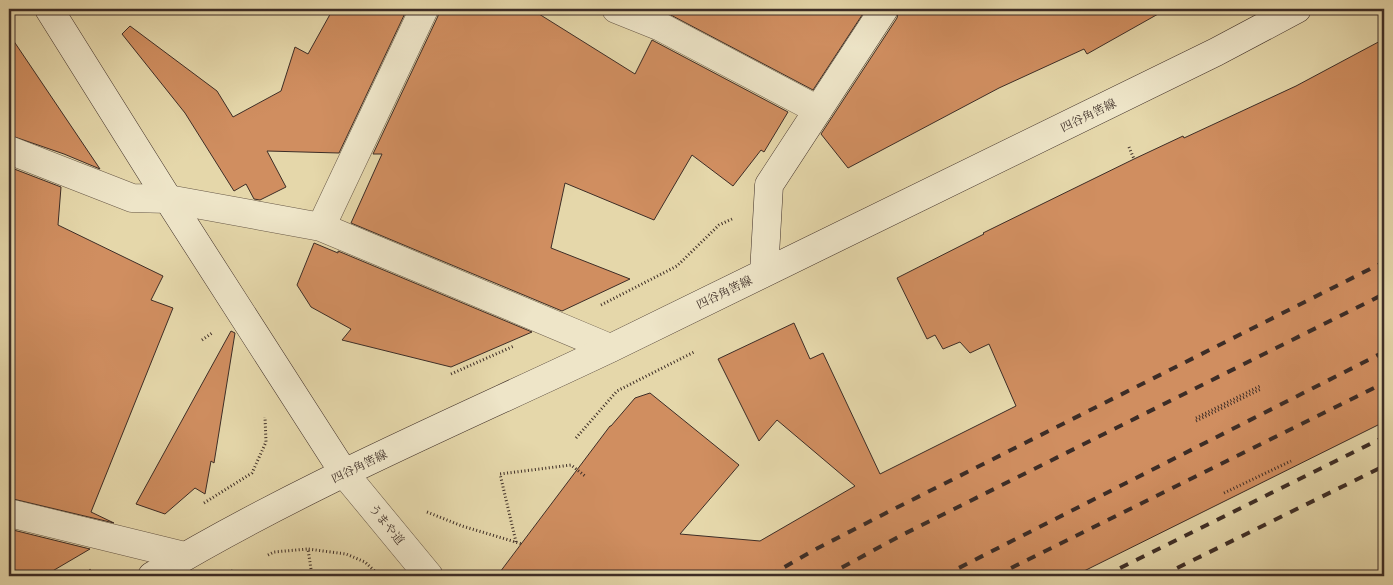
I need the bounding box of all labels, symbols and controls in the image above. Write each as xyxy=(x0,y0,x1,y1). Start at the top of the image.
street label: 四谷角筈線 xyxy=(1058,95,1118,135)
street label: 四谷角筈線 xyxy=(694,272,754,312)
street label: 四谷角筈線 xyxy=(329,446,389,486)
street label: うまや道 xyxy=(366,501,408,547)

